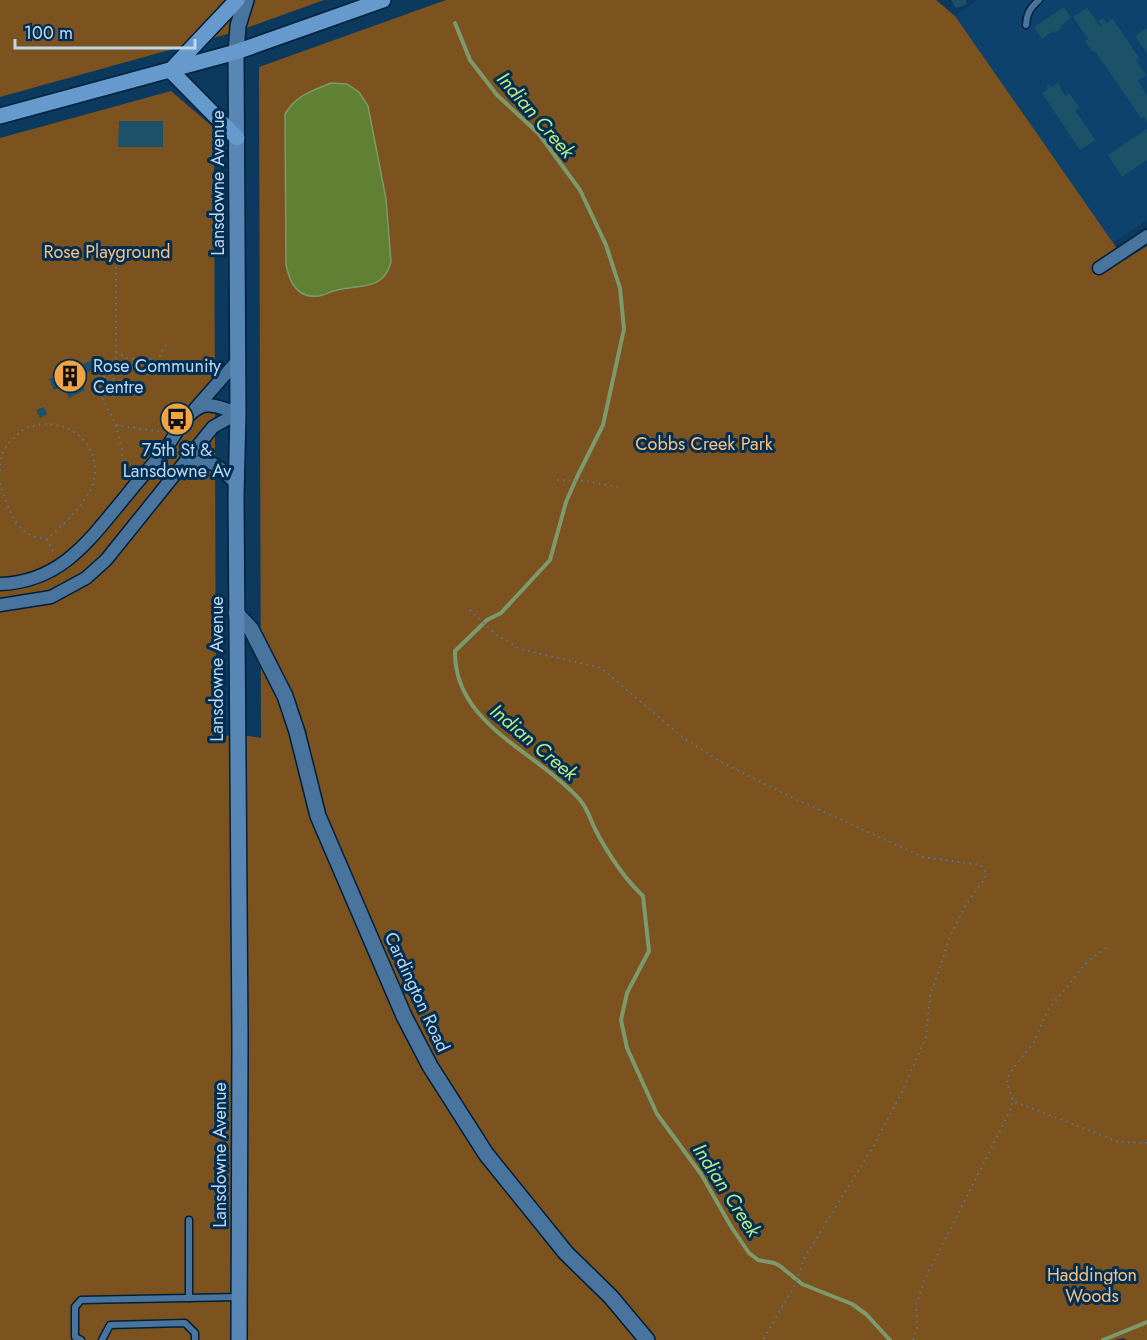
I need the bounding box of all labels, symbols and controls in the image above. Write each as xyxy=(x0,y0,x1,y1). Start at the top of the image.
scale bar xyxy=(15,12,195,50)
text: 100 m xyxy=(24,20,73,46)
water label: Indian Creek xyxy=(490,66,582,166)
street label: Lansdowne Avenue xyxy=(205,110,231,256)
park label: Rose Playground xyxy=(43,239,171,265)
place label: Rose Community Centre xyxy=(93,353,221,400)
building icon: Rose Community Centre xyxy=(52,358,88,394)
bus stop icon: 75th St & Lansdowne Av xyxy=(159,401,195,437)
park label: Cobbs Creek Park xyxy=(635,431,773,457)
place label: 75th St & Lansdowne Av xyxy=(123,437,231,484)
street label: Lansdowne Avenue xyxy=(204,596,230,742)
water label: Indian Creek xyxy=(484,697,585,789)
street label: Cardington Road xyxy=(378,928,456,1056)
street label: Lansdowne Avenue xyxy=(207,1082,233,1228)
water label: Indian Creek xyxy=(685,1138,769,1244)
park label: Haddington Woods xyxy=(1047,1262,1137,1309)

